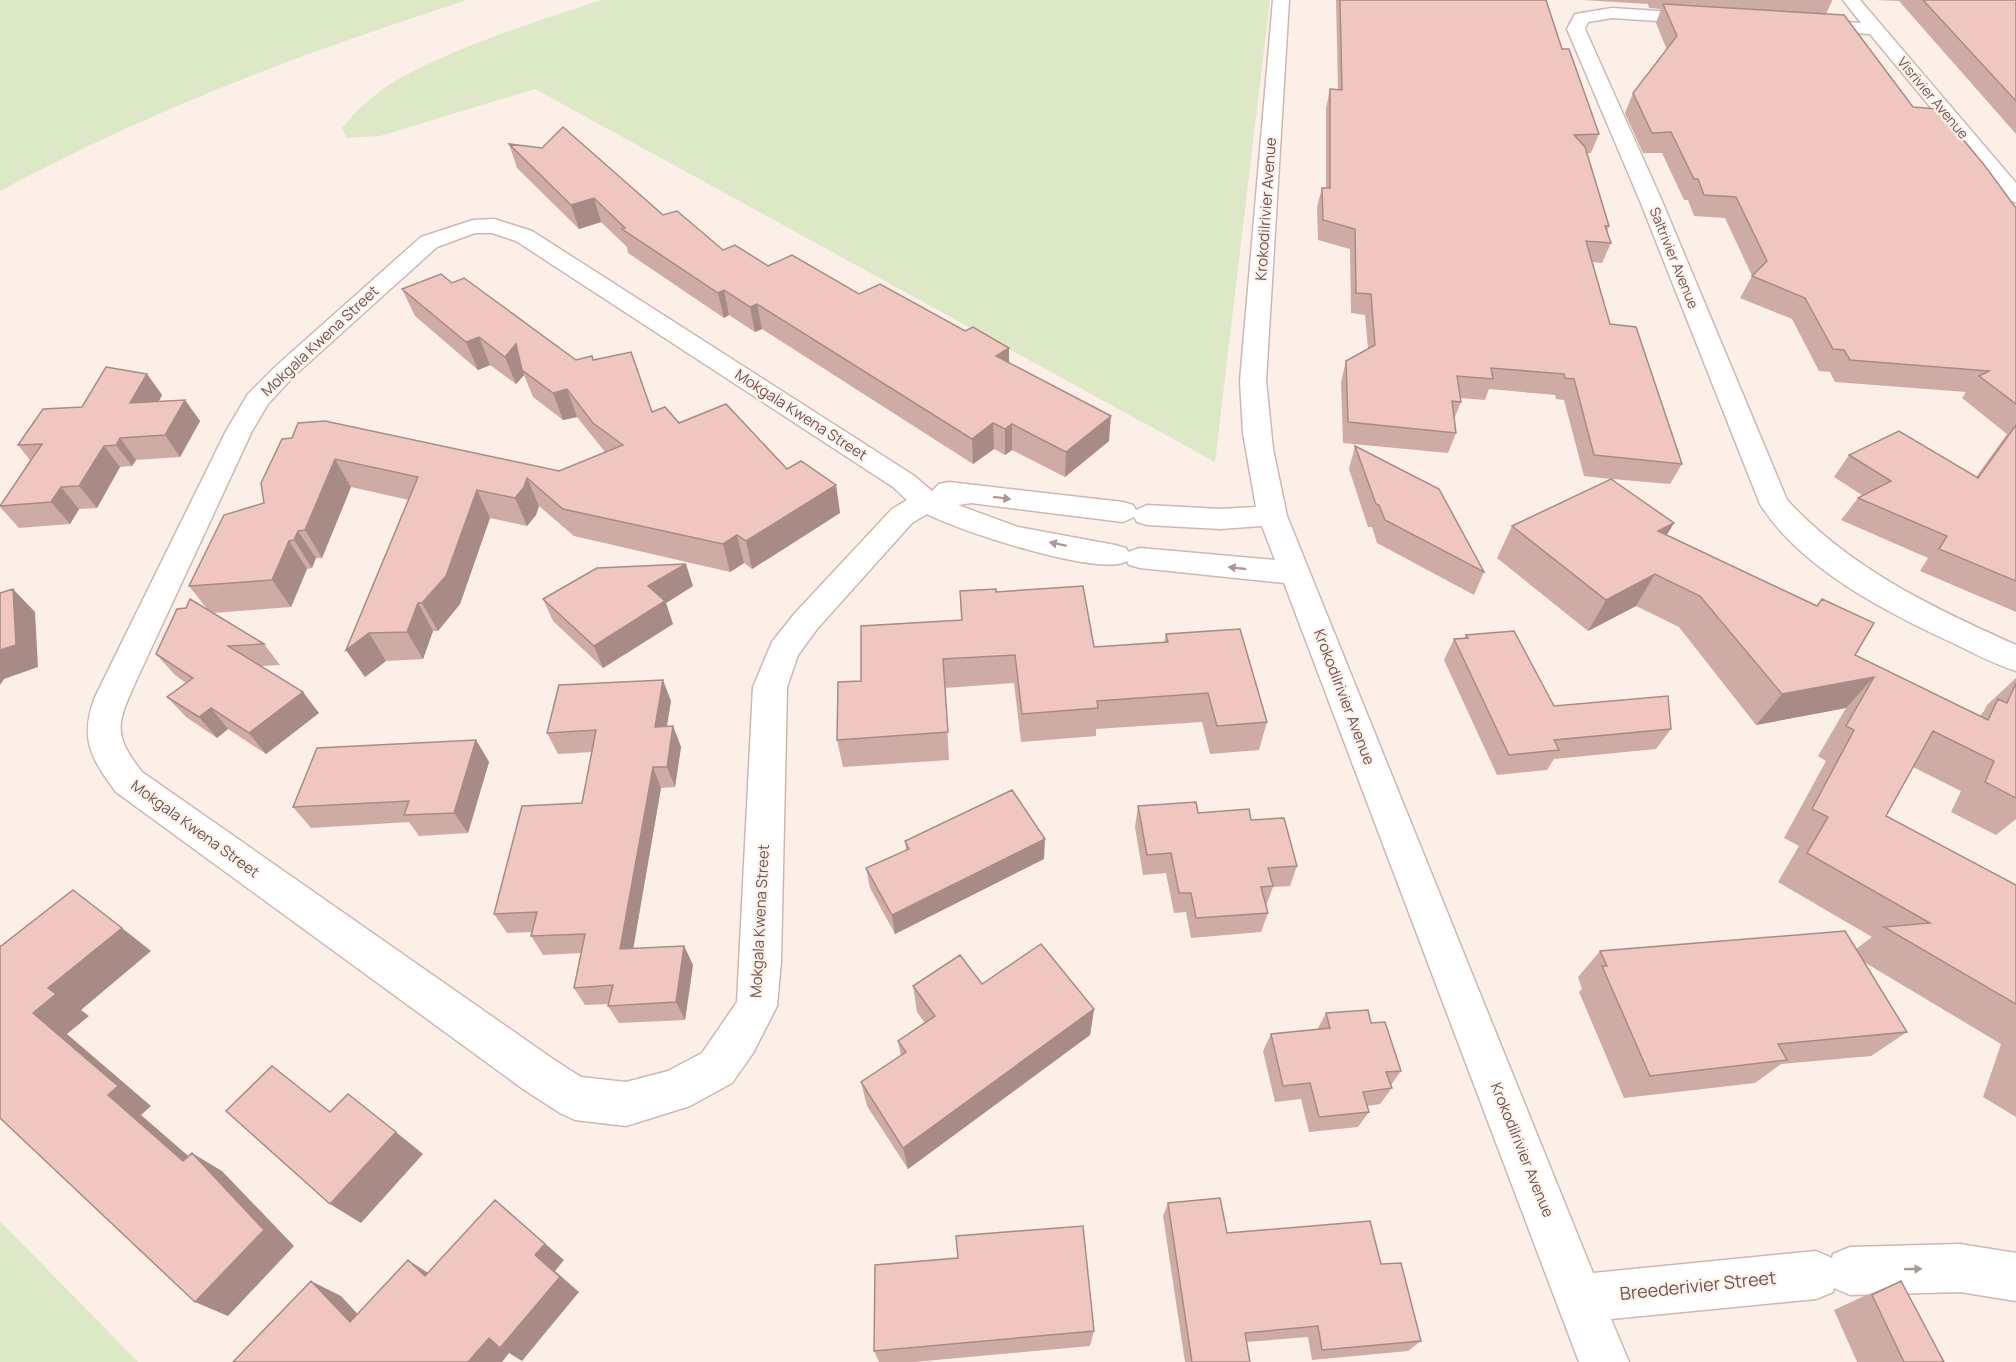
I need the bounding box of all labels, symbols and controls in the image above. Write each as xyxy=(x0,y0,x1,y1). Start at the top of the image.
street label: Visrivier Avenue xyxy=(1893,53,1973,143)
street label: Krokodilrivier Avenue xyxy=(1250,136,1281,281)
street label: Saltrivier Avenue xyxy=(1645,204,1703,311)
street label: Mokgala Kwena Street xyxy=(256,280,383,401)
street label: Mokgala Kwena Street xyxy=(731,364,872,465)
one-way arrow xyxy=(992,494,1011,503)
one-way arrow xyxy=(1048,539,1067,548)
one-way arrow xyxy=(1227,563,1246,572)
street label: Krokodilrivier Avenue xyxy=(1309,626,1380,768)
street label: Mokgala Kwena Street xyxy=(127,775,264,882)
street label: Mokgala Kwena Street xyxy=(745,844,774,998)
street label: Krokodilrivier Avenue xyxy=(1486,1079,1559,1221)
street label: Breederivier Street xyxy=(1619,1265,1777,1305)
one-way arrow xyxy=(1904,1265,1923,1274)

